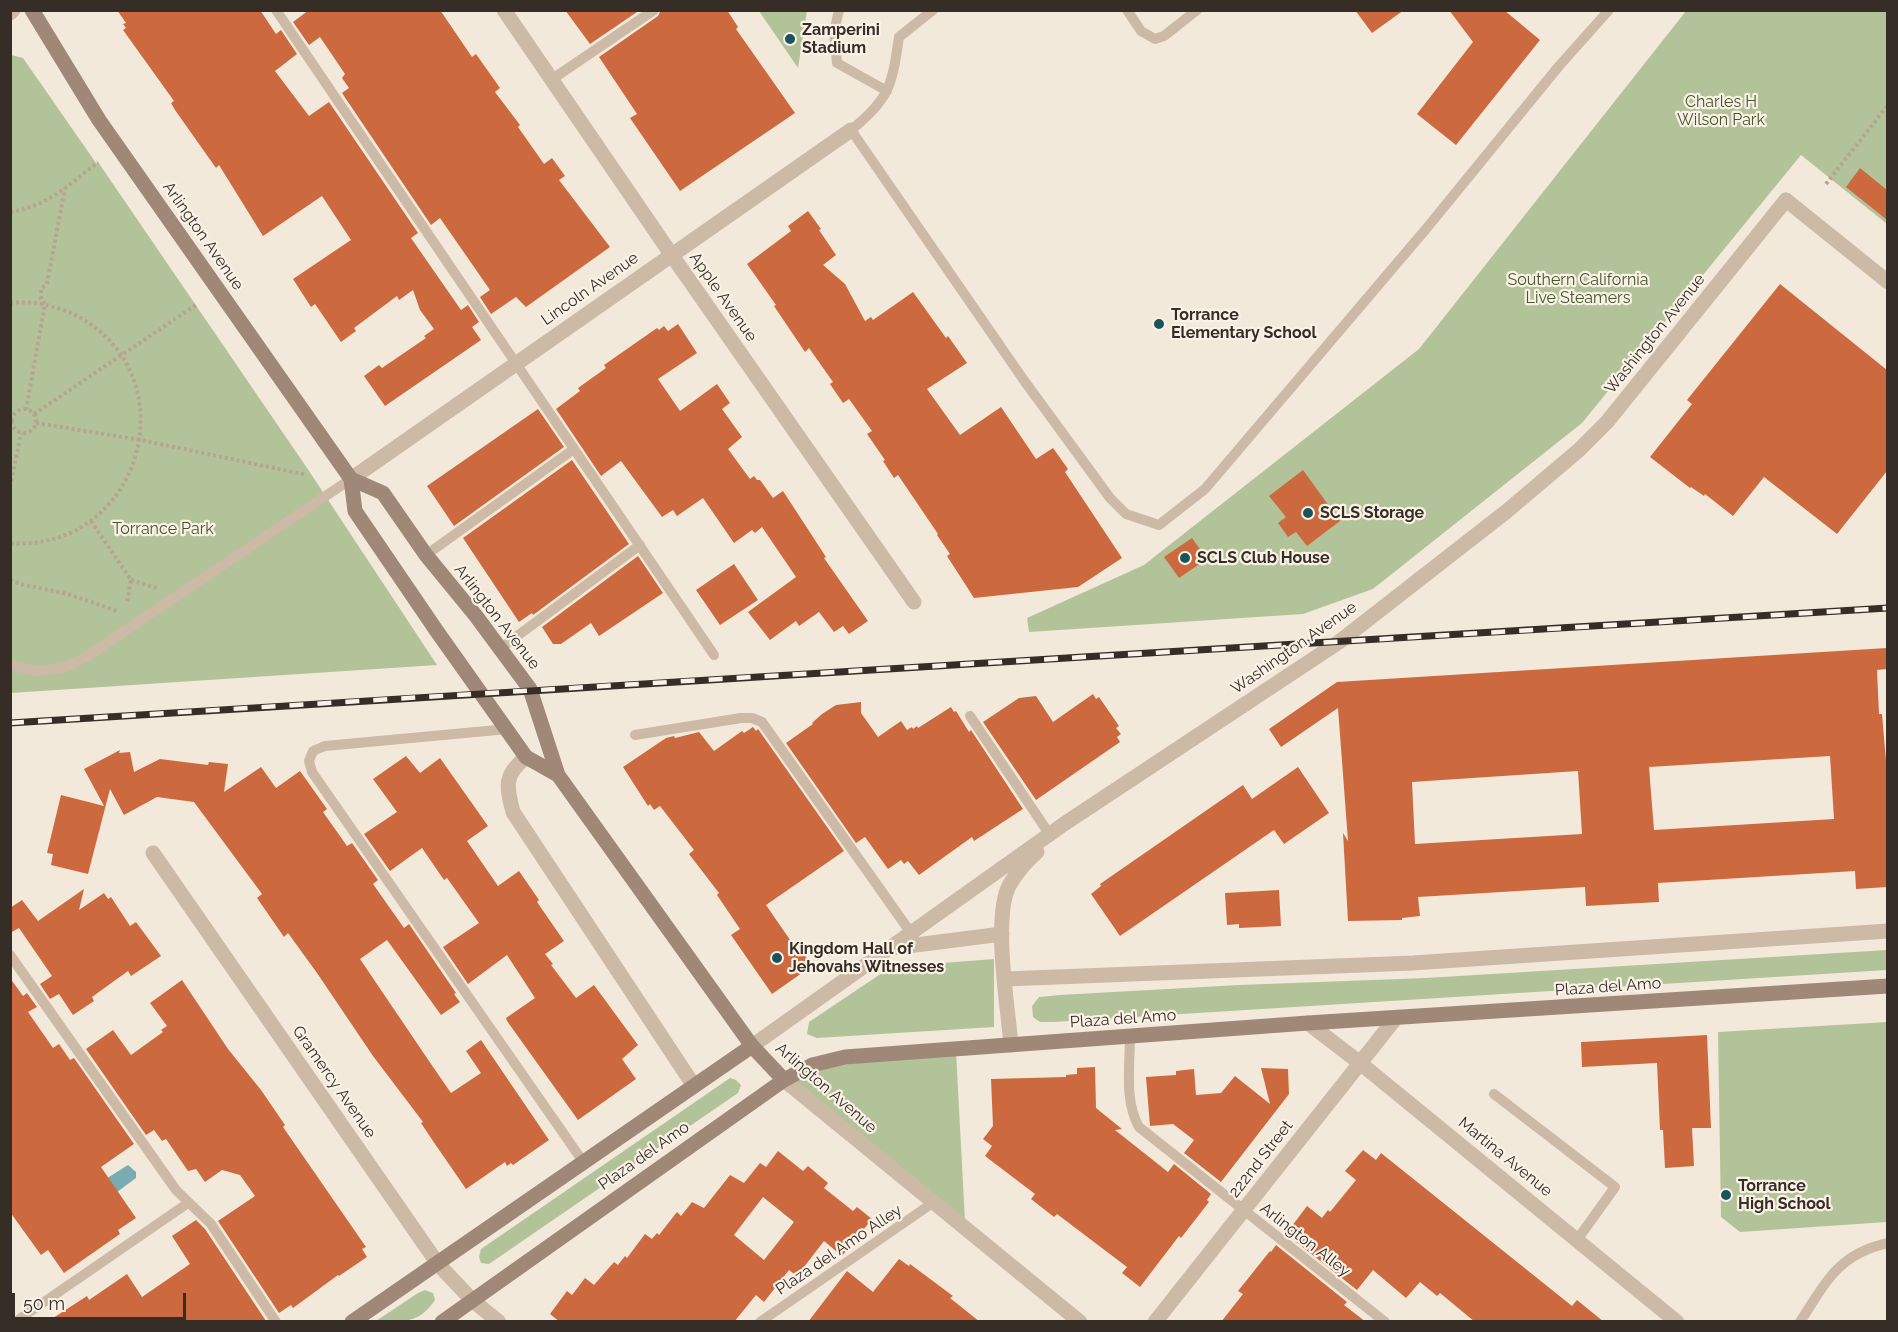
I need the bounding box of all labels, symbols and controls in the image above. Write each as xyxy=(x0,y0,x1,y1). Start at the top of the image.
place label: Zamperini Stadium xyxy=(802,20,880,58)
marker: Zamperini Stadium xyxy=(783,32,797,46)
park label: Charles H Wilson Park xyxy=(1677,92,1765,130)
street label: Arlington Avenue xyxy=(158,178,248,294)
street label: Lincoln Avenue xyxy=(538,248,642,330)
street label: Apple Avenue xyxy=(685,249,761,345)
park label: Southern California Live Steamers xyxy=(1507,270,1649,308)
street label: Washington Avenue xyxy=(1601,270,1709,398)
place label: Torrance Elementary School xyxy=(1171,305,1316,343)
marker: Torrance Elementary School xyxy=(1152,317,1166,331)
place label: SCLS Storage xyxy=(1320,503,1424,523)
marker: SCLS Storage xyxy=(1301,506,1315,520)
park label: Torrance Park xyxy=(112,519,214,539)
place label: SCLS Club House xyxy=(1197,548,1330,568)
marker: SCLS Club House xyxy=(1178,551,1192,565)
street label: Arlington Avenue xyxy=(450,561,544,673)
street label: Washington Avenue xyxy=(1228,598,1360,698)
place label: Kingdom Hall of Jehovahs Witnesses xyxy=(789,939,944,977)
marker: Kingdom Hall of Jehovahs Witnesses xyxy=(770,951,784,965)
street label: Plaza del Amo xyxy=(1554,974,1662,1000)
street label: Plaza del Amo xyxy=(1069,1006,1177,1032)
street label: Gramercy Avenue xyxy=(288,1022,380,1142)
street label: Arlington Avenue xyxy=(771,1039,881,1137)
street label: Martina Avenue xyxy=(1454,1113,1556,1201)
street label: 222nd Street xyxy=(1225,1117,1297,1201)
street label: Plaza del Amo xyxy=(595,1118,693,1194)
place label: Torrance High School xyxy=(1738,1176,1831,1214)
marker: Torrance High School xyxy=(1719,1188,1733,1202)
street label: Arlington Alley xyxy=(1256,1199,1354,1281)
street label: Plaza del Amo Alley xyxy=(772,1201,906,1299)
scale bar xyxy=(15,1281,189,1319)
text: 50 m xyxy=(23,1293,65,1314)

